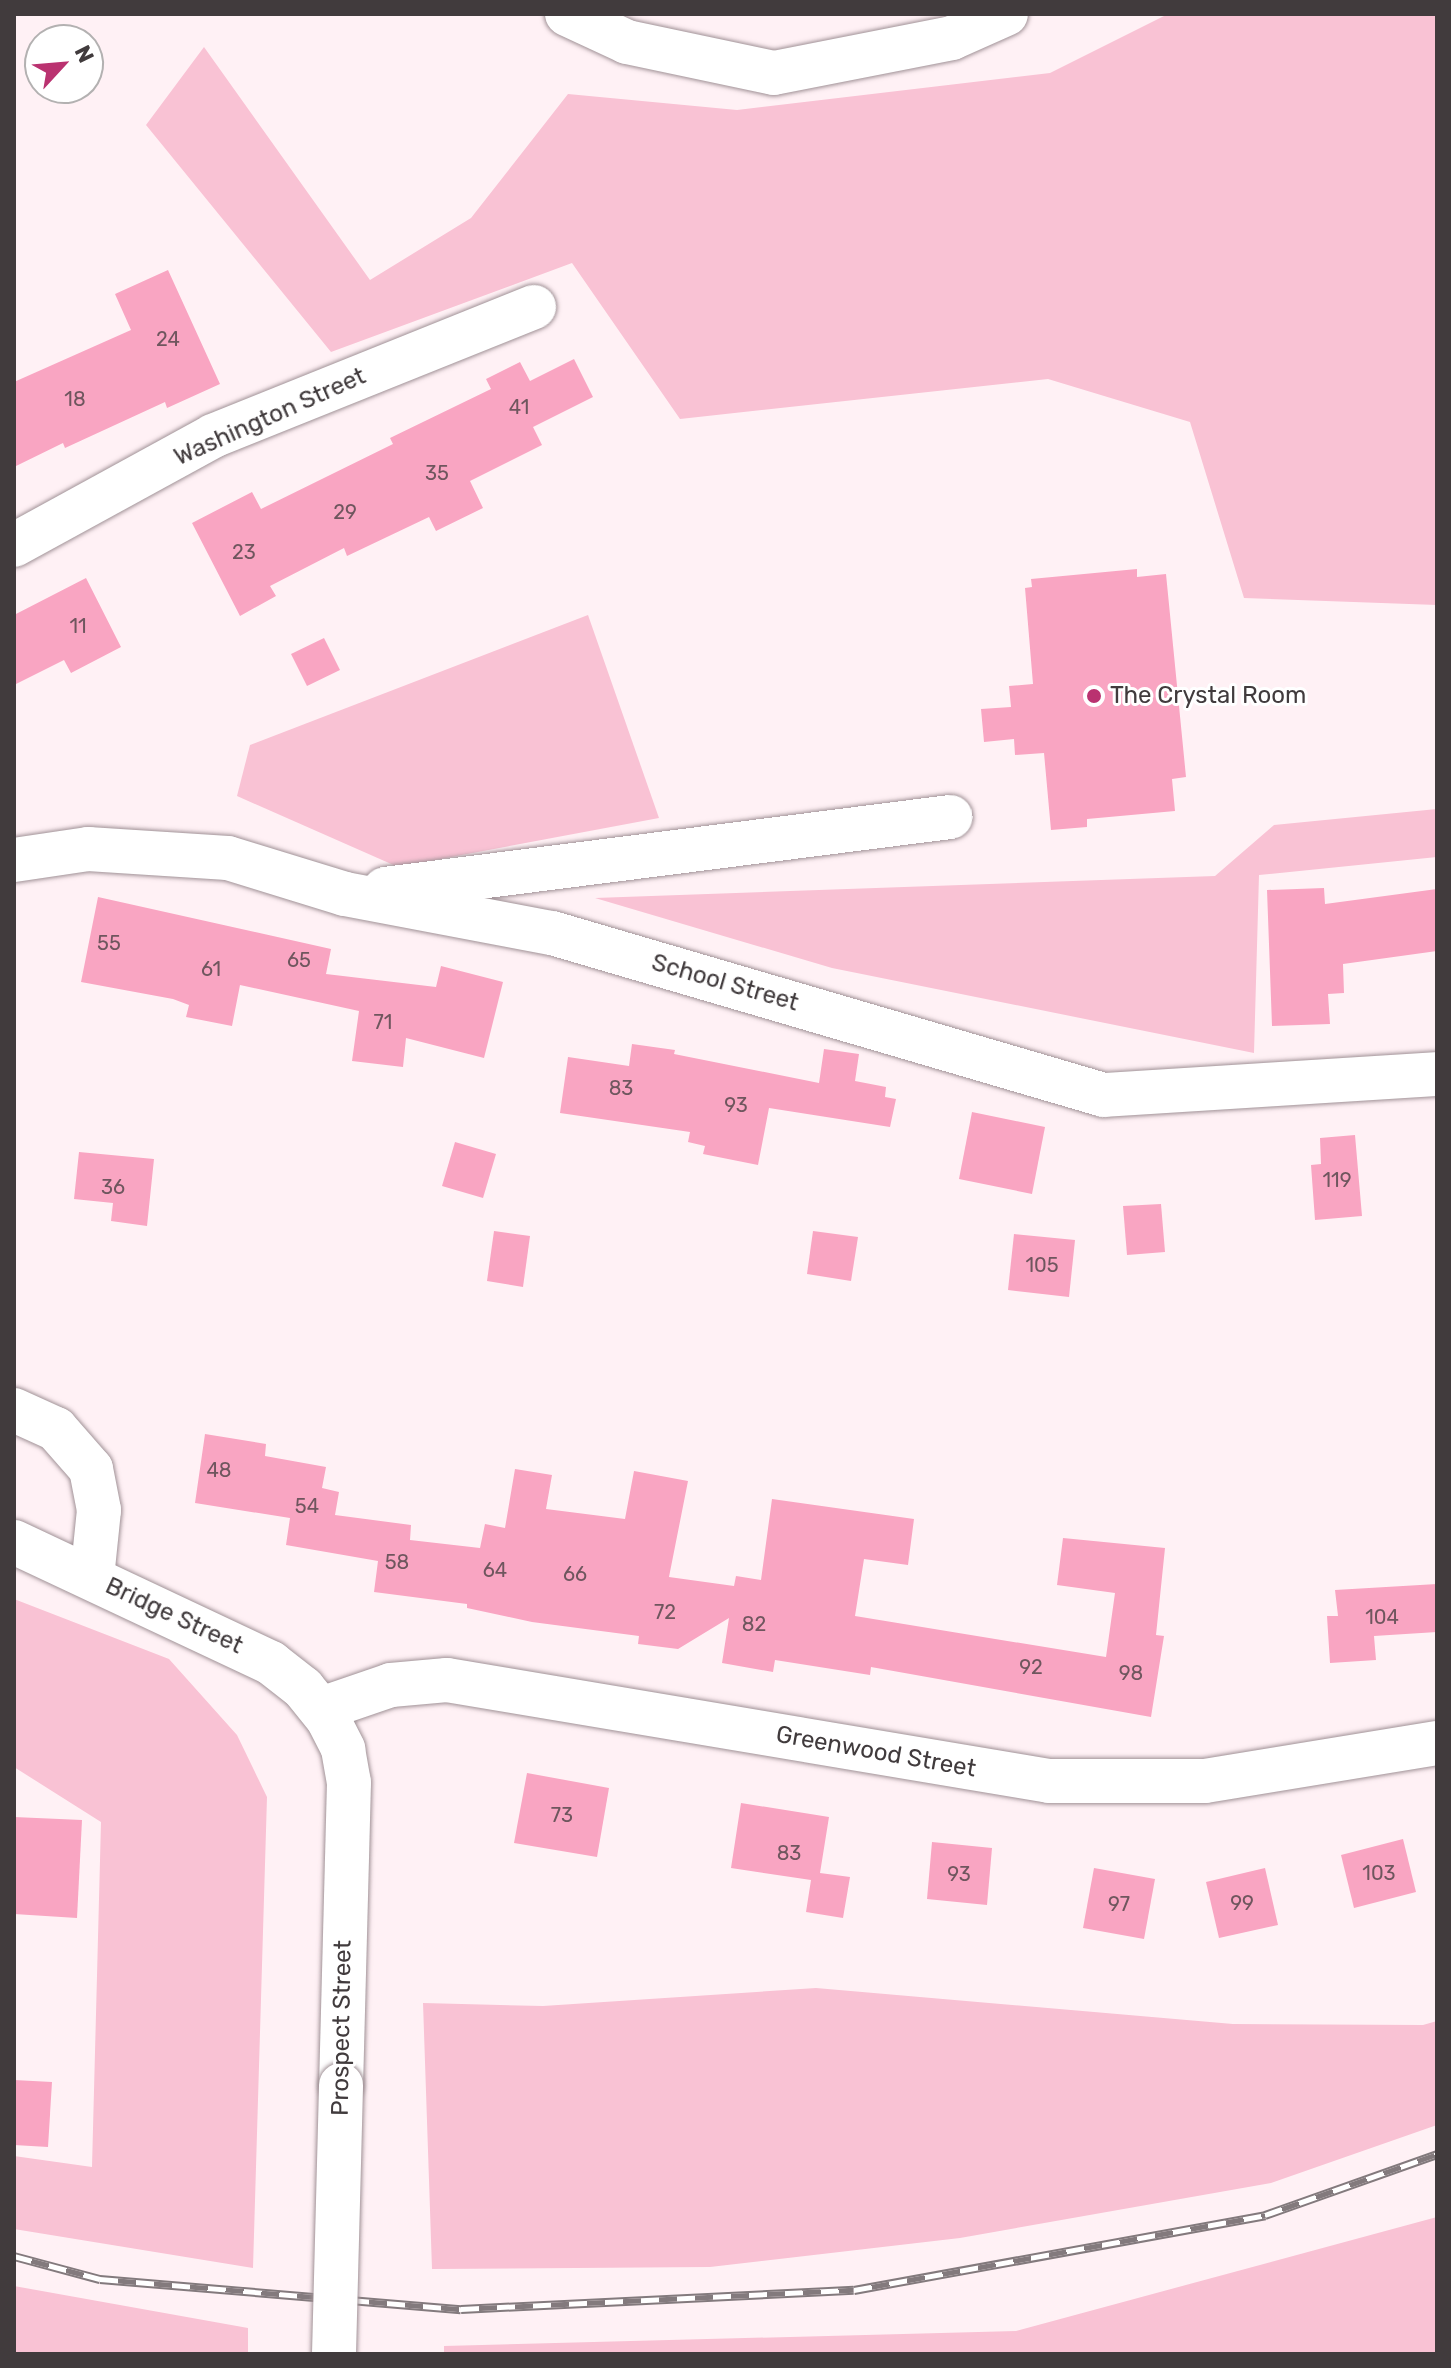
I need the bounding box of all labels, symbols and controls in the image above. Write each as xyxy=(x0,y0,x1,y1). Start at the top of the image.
north arrow xyxy=(24,24,104,104)
text: N xyxy=(69,41,100,67)
house number: 24 xyxy=(156,327,180,351)
street label: Washington Street xyxy=(170,362,370,472)
house number: 18 xyxy=(64,387,86,411)
house number: 41 xyxy=(509,395,529,419)
house number: 35 xyxy=(425,461,449,485)
house number: 29 xyxy=(333,500,357,524)
house number: 23 xyxy=(232,540,256,564)
house number: 11 xyxy=(69,614,87,638)
place label: The Crystal Room xyxy=(1110,682,1306,710)
marker: The Crystal Room xyxy=(1085,687,1103,705)
house number: 55 xyxy=(97,931,121,955)
house number: 65 xyxy=(287,948,311,972)
street label: School Street xyxy=(648,948,802,1018)
house number: 61 xyxy=(201,957,221,981)
house number: 71 xyxy=(374,1010,392,1034)
house number: 83 xyxy=(609,1076,633,1100)
house number: 93 xyxy=(724,1093,748,1117)
house number: 119 xyxy=(1323,1168,1351,1192)
house number: 36 xyxy=(101,1175,125,1199)
house number: 105 xyxy=(1025,1253,1059,1277)
house number: 48 xyxy=(206,1458,232,1482)
house number: 54 xyxy=(295,1494,319,1518)
house number: 58 xyxy=(385,1550,409,1574)
house number: 64 xyxy=(483,1558,507,1582)
house number: 66 xyxy=(563,1562,587,1586)
street label: Bridge Street xyxy=(101,1572,247,1660)
house number: 72 xyxy=(654,1600,676,1624)
house number: 104 xyxy=(1365,1605,1399,1629)
house number: 82 xyxy=(742,1612,766,1636)
house number: 92 xyxy=(1019,1655,1043,1679)
house number: 98 xyxy=(1119,1661,1143,1685)
street label: Greenwood Street xyxy=(774,1720,978,1784)
house number: 73 xyxy=(551,1803,573,1827)
house number: 83 xyxy=(777,1841,801,1865)
house number: 103 xyxy=(1362,1861,1396,1885)
house number: 93 xyxy=(947,1862,971,1886)
house number: 99 xyxy=(1230,1891,1254,1915)
house number: 97 xyxy=(1108,1892,1130,1916)
street label: Prospect Street xyxy=(326,1940,358,2116)

